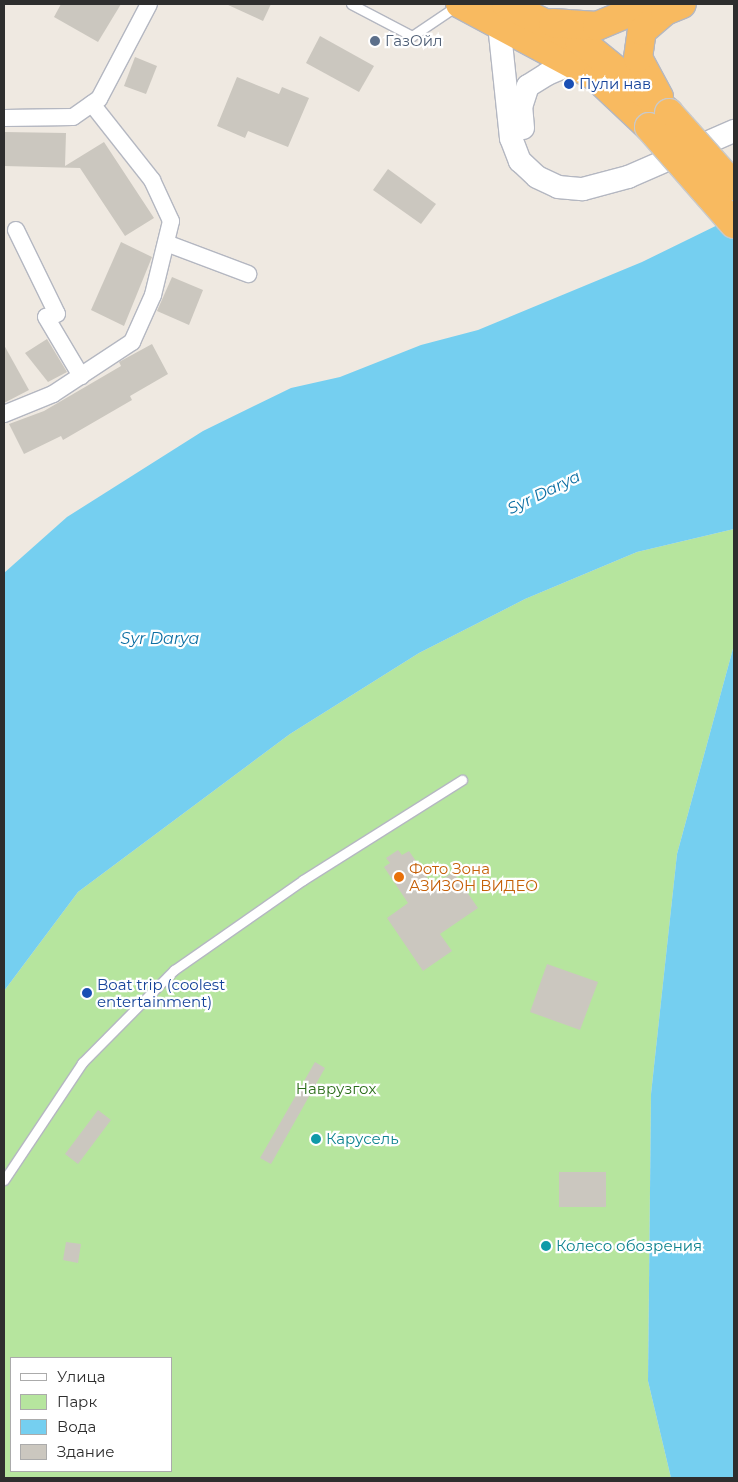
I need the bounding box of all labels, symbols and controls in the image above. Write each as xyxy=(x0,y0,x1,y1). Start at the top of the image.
place label: ГазОйл xyxy=(385,32,442,50)
marker: ГазОйл xyxy=(369,35,381,47)
place label: Пули нав xyxy=(579,75,651,93)
marker: Пули нав xyxy=(563,78,575,90)
water label: Syr Darya xyxy=(504,467,584,519)
water label: Syr Darya xyxy=(121,629,199,649)
place label: Фото Зона АЗИЗОН ВИДЕО xyxy=(409,859,538,894)
marker: Фото Зона АЗИЗОН ВИДЕО xyxy=(393,871,405,883)
place label: Boat trip (coolest entertainment) xyxy=(97,975,225,1010)
marker: Boat trip (coolest entertainment) xyxy=(81,987,93,999)
park label: Наврузгох xyxy=(296,1080,376,1098)
place label: Карусель xyxy=(326,1130,399,1148)
marker: Карусель xyxy=(310,1133,322,1145)
place label: Колесо обозрения xyxy=(556,1237,702,1255)
marker: Колесо обозрения xyxy=(540,1240,552,1252)
legend xyxy=(10,1357,172,1472)
text: Улица xyxy=(57,1367,105,1386)
text: Парк xyxy=(57,1392,97,1411)
text: Вода xyxy=(57,1417,96,1436)
text: Здание xyxy=(57,1442,115,1461)

